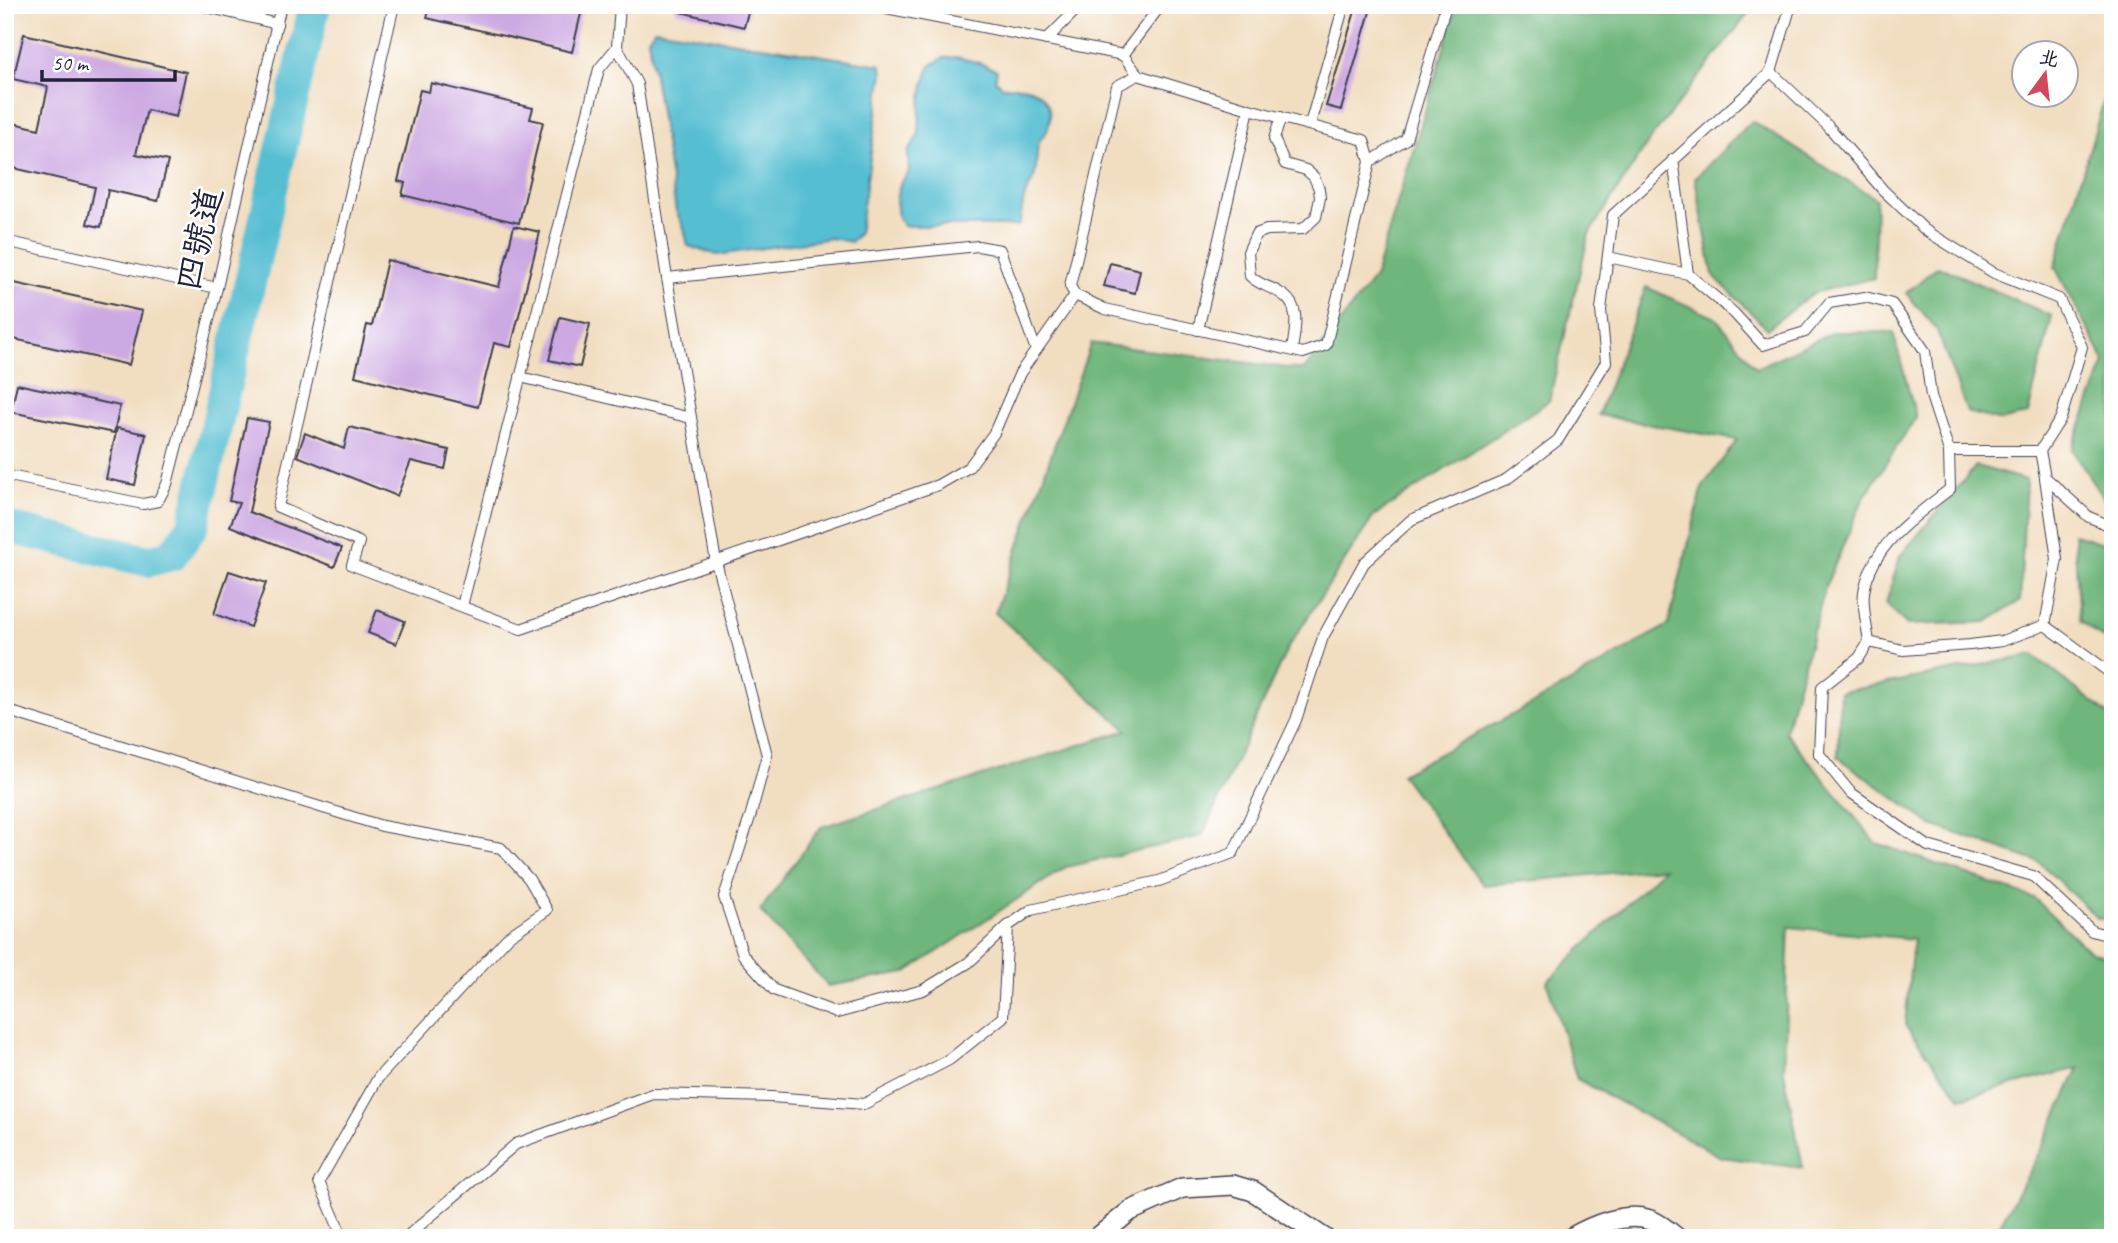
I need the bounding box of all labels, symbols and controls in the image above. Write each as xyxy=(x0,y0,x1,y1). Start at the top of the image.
scale bar xyxy=(42,38,175,82)
north arrow xyxy=(2010,38,2080,108)
text: 北 xyxy=(2037,44,2061,73)
text: 50 m xyxy=(52,50,90,76)
street label: 四號道 xyxy=(165,183,233,295)

